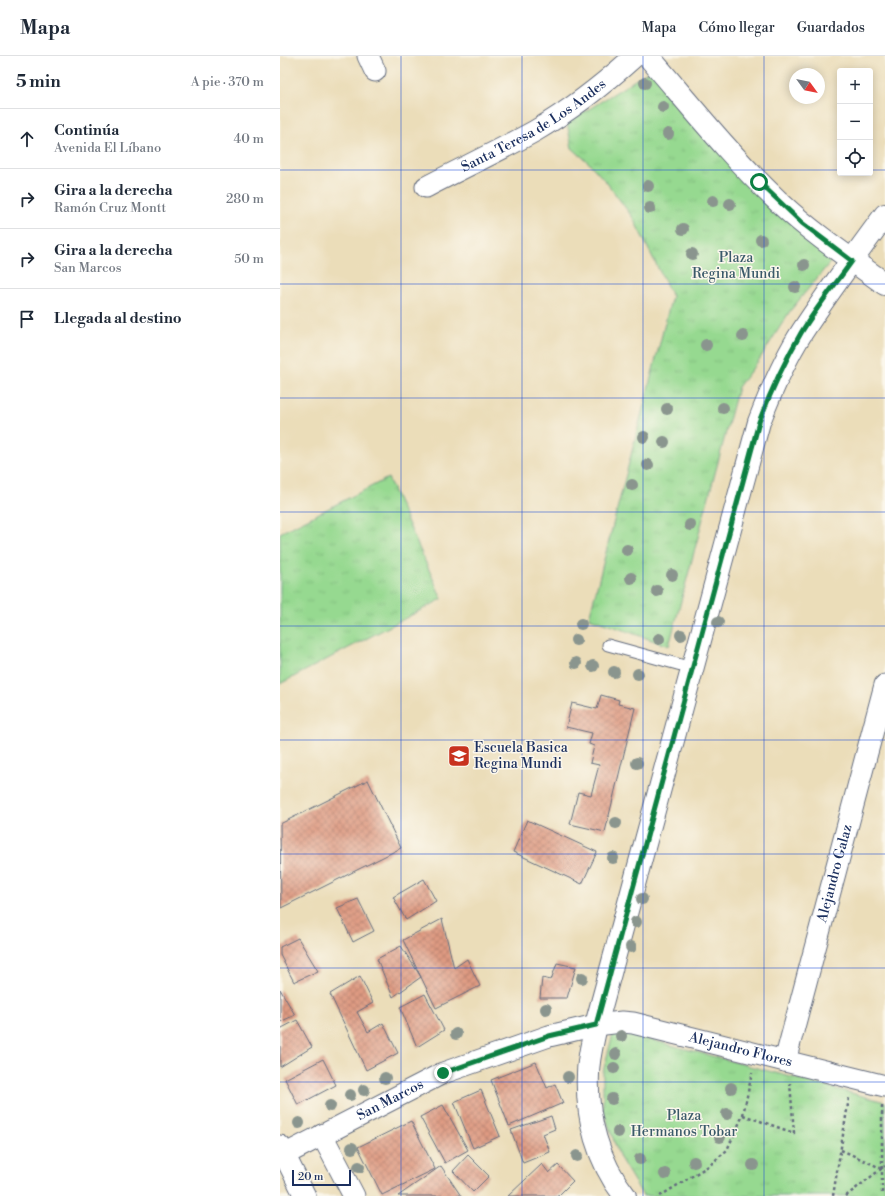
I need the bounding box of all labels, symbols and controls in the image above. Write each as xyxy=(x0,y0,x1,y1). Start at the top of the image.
text: Mapa xyxy=(20,16,70,40)
text: Mapa xyxy=(642,19,676,37)
text: Cómo llegar xyxy=(698,19,775,37)
text: Guardados xyxy=(797,19,865,37)
north arrow xyxy=(789,68,825,104)
map controls xyxy=(837,68,873,176)
button: + xyxy=(837,68,873,104)
text: 5 min xyxy=(16,71,61,93)
text: A pie · 370 m xyxy=(191,74,264,90)
street label: Santa Teresa de Los Andes xyxy=(458,75,610,177)
button: − xyxy=(837,104,873,140)
text: Continúa xyxy=(54,121,119,140)
icon: ahead xyxy=(16,128,38,150)
text: 40 m xyxy=(234,131,264,147)
text: Avenida El Líbano xyxy=(54,140,161,156)
button: locate xyxy=(837,140,873,176)
route start xyxy=(750,173,768,191)
text: Gira a la derecha xyxy=(54,181,173,200)
icon: right xyxy=(16,188,38,210)
text: 280 m xyxy=(226,191,264,207)
text: Ramón Cruz Montt xyxy=(54,200,166,216)
text: Gira a la derecha xyxy=(54,241,173,260)
icon: right xyxy=(16,248,38,270)
park label: Plaza Regina Mundi xyxy=(692,249,780,283)
text: 50 m xyxy=(234,251,264,267)
text: San Marcos xyxy=(54,260,122,276)
icon: arrive xyxy=(16,308,38,330)
text: Llegada al destino xyxy=(54,309,182,328)
place label: Escuela Basica Regina Mundi xyxy=(474,739,569,773)
school or university icon: Escuela Basica Regina Mundi xyxy=(446,743,472,769)
street label: Alejandro Galaz xyxy=(813,822,857,926)
street label: Alejandro Flores xyxy=(686,1028,794,1071)
route end xyxy=(434,1064,452,1082)
street label: San Marcos xyxy=(354,1076,427,1125)
park label: Plaza Hermanos Tobar xyxy=(631,1107,737,1141)
scale bar xyxy=(292,1168,351,1187)
text: 20 m xyxy=(298,1170,323,1184)

